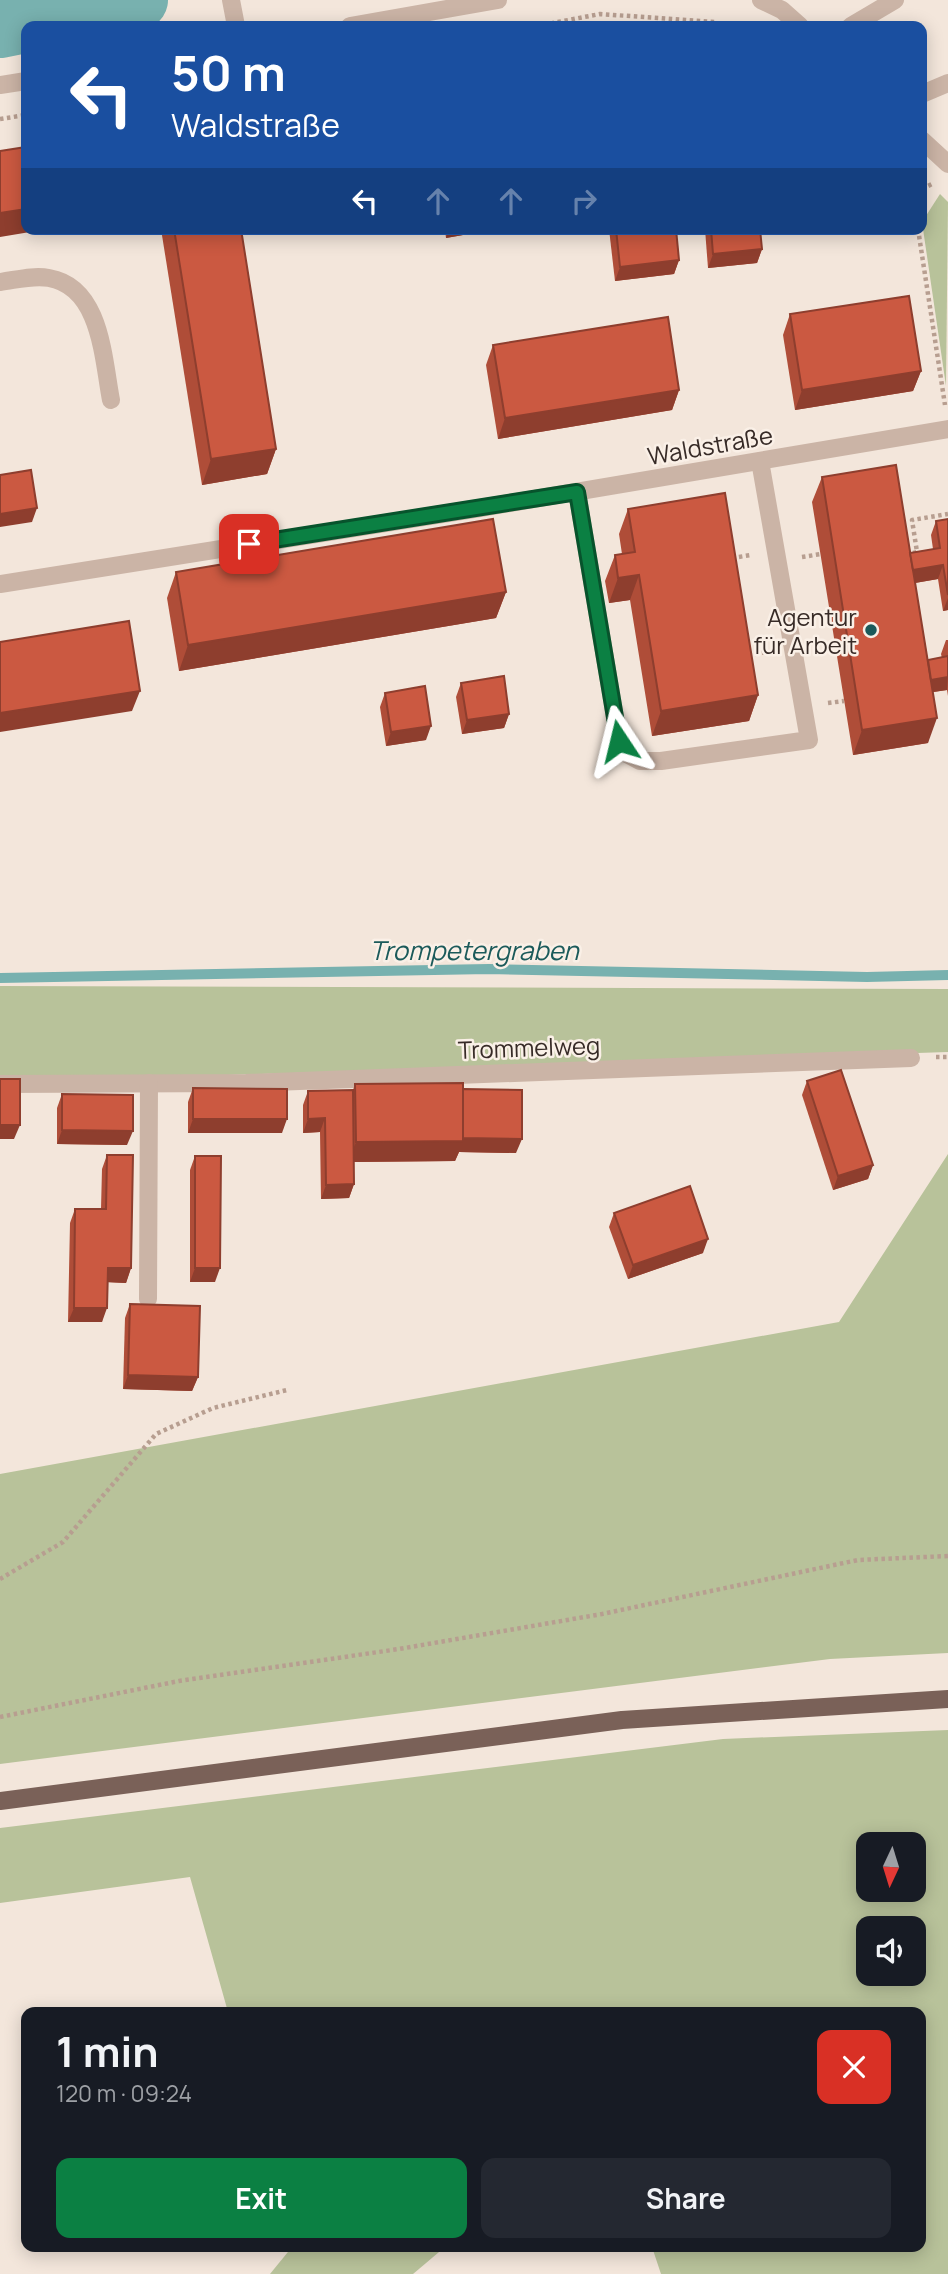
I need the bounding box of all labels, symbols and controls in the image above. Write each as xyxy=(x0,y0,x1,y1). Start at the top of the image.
text: 50 m xyxy=(171,39,286,106)
icon: left xyxy=(56,49,147,140)
text: Waldstraße xyxy=(171,103,340,147)
icon: left xyxy=(346,182,384,220)
icon: ahead xyxy=(419,182,457,220)
icon: ahead xyxy=(492,182,530,220)
icon: right xyxy=(565,182,603,220)
street label: Waldstraße xyxy=(645,418,775,472)
pin xyxy=(219,514,279,574)
icon: arrive xyxy=(230,525,268,563)
place label: Agentur für Arbeit xyxy=(753,600,857,661)
marker: Agentur für Arbeit xyxy=(863,622,879,638)
position arrow xyxy=(582,704,656,778)
water label: Trompetergraben xyxy=(369,932,580,968)
street label: Trommelweg xyxy=(457,1028,601,1066)
north arrow xyxy=(856,1832,926,1902)
map controls xyxy=(856,1832,926,1986)
button: sound xyxy=(856,1916,926,1986)
text: 1 min xyxy=(56,2022,159,2080)
button: close xyxy=(817,2030,891,2104)
text: 120 m · 09:24 xyxy=(56,2077,192,2109)
button: Exit xyxy=(56,2158,467,2238)
button: Share xyxy=(481,2158,891,2238)

